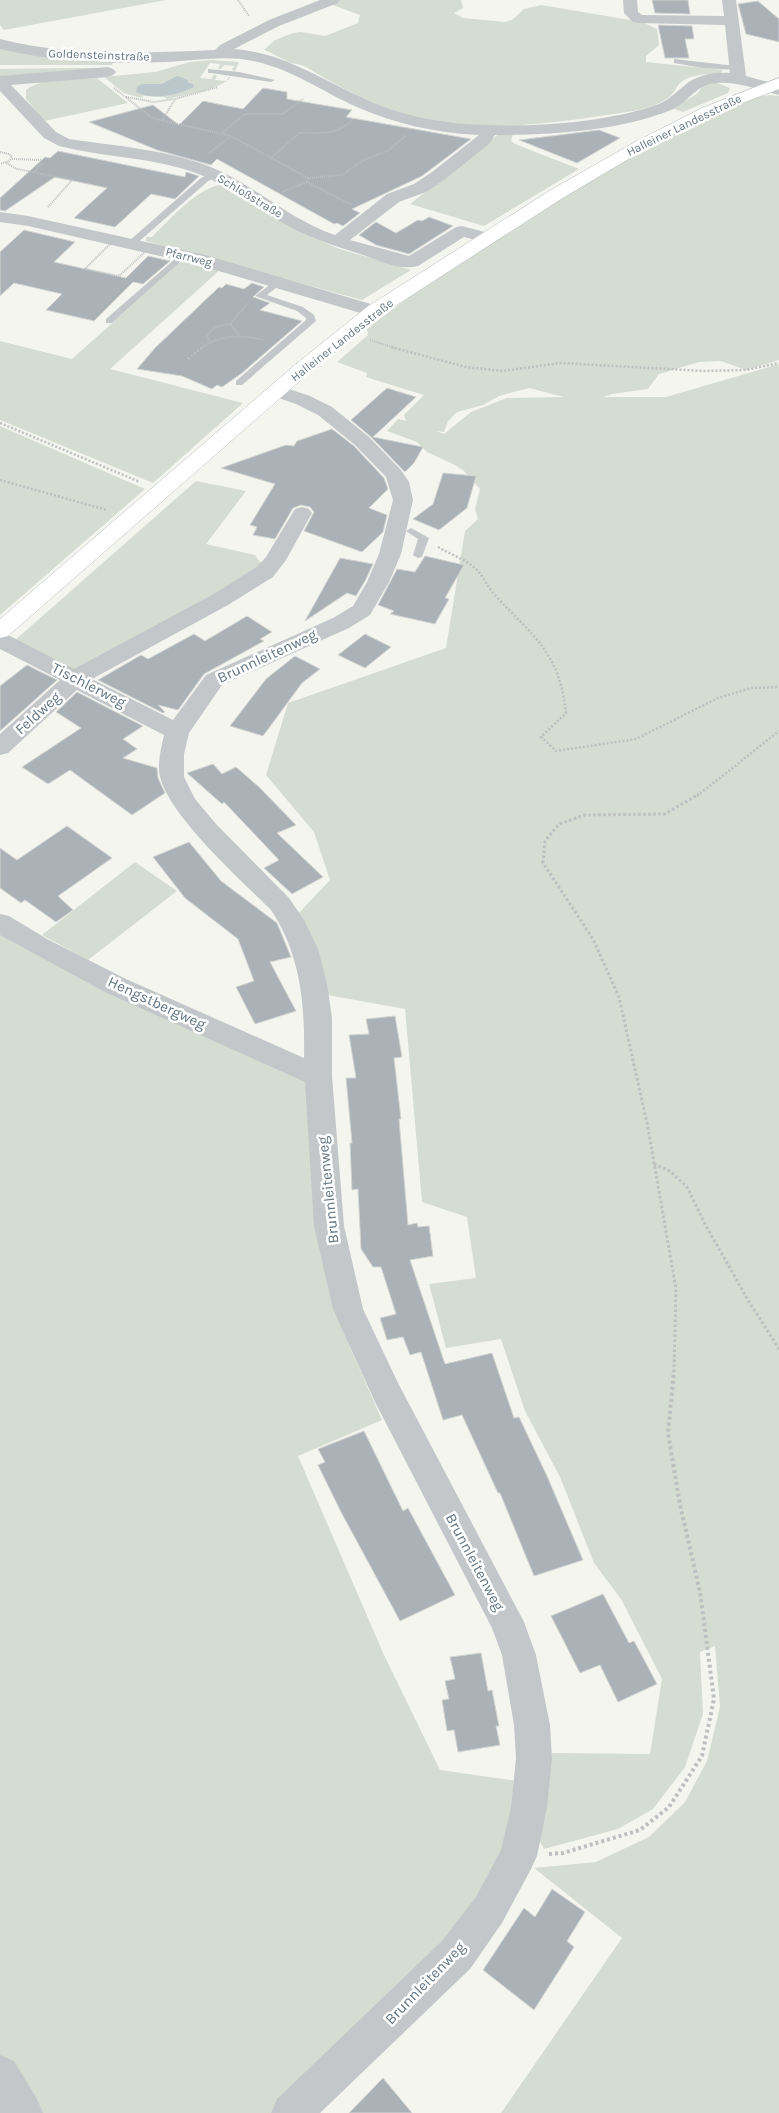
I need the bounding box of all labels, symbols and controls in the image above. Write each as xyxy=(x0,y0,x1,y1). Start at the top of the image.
street label: Goldensteinstraße xyxy=(48,46,150,64)
street label: Halleiner Landesstraße xyxy=(624,91,744,159)
street label: Schloßstraße xyxy=(215,171,285,221)
street label: Pfarrweg xyxy=(164,244,214,270)
street label: Halleiner Landesstraße xyxy=(288,296,396,384)
street label: Brunnleitenweg xyxy=(214,625,320,687)
street label: Tischlerweg xyxy=(49,659,130,712)
street label: Feldweg xyxy=(11,687,65,738)
street label: Hengstbergweg xyxy=(105,972,209,1034)
street label: Brunnleitenweg xyxy=(313,1135,343,1245)
street label: Brunnleitenweg xyxy=(442,1510,508,1614)
street label: Brunnleitenweg xyxy=(381,1938,469,2028)

